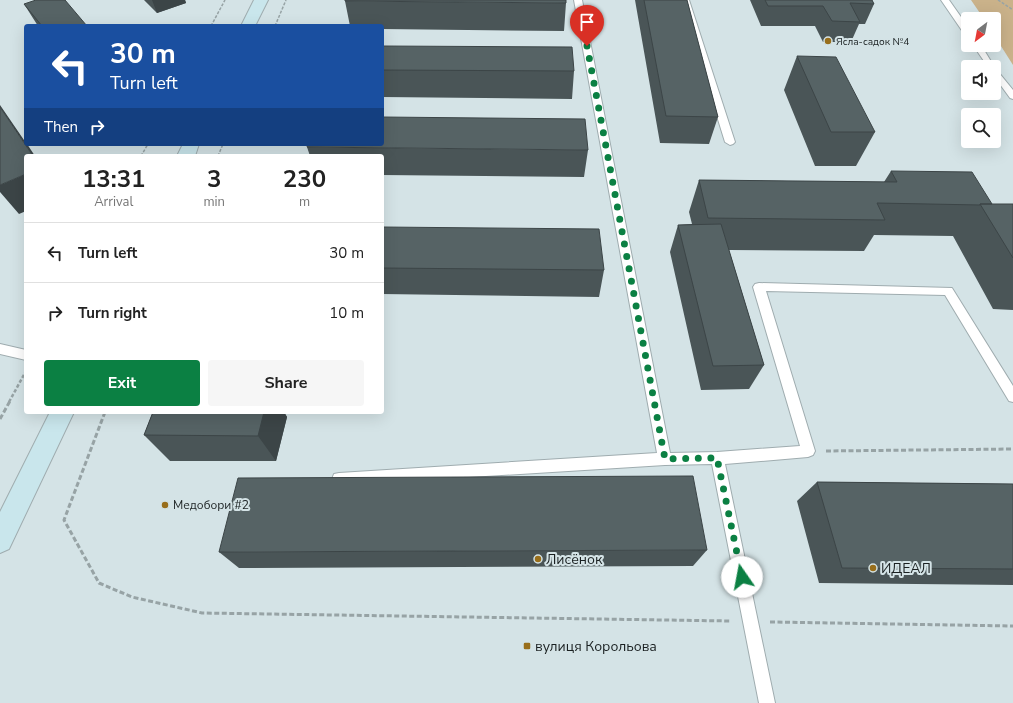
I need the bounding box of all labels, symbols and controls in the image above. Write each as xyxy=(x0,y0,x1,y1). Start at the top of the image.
pin xyxy=(570,5,604,46)
icon: arrive xyxy=(576,11,598,33)
north arrow xyxy=(961,12,1001,52)
map controls xyxy=(961,12,1001,148)
text: 30 m xyxy=(110,35,176,73)
place label: Ясла-садок №4 xyxy=(836,35,909,49)
marker: Ясла-садок №4 xyxy=(823,36,833,46)
icon: left xyxy=(44,40,96,92)
button: sound xyxy=(961,60,1001,100)
text: Turn left xyxy=(110,71,178,95)
button: search xyxy=(961,108,1001,148)
icon: right xyxy=(86,116,108,138)
text: Then xyxy=(44,117,78,137)
text: 13:31 xyxy=(82,163,145,195)
text: 3 xyxy=(207,163,221,195)
text: 230 xyxy=(283,163,326,195)
text: Arrival xyxy=(94,193,133,211)
text: min xyxy=(203,193,225,211)
text: m xyxy=(299,193,310,211)
icon: left xyxy=(44,242,66,264)
text: Turn left xyxy=(78,243,137,263)
text: 30 m xyxy=(329,243,364,263)
icon: right xyxy=(44,302,66,324)
text: Turn right xyxy=(78,303,147,323)
text: 10 m xyxy=(329,303,364,323)
button: Exit xyxy=(44,360,200,406)
button: Share xyxy=(208,360,364,406)
place label: Медобори #2 xyxy=(173,497,249,513)
marker: Медобори #2 xyxy=(160,500,170,510)
place label: Лисёнок xyxy=(546,550,603,569)
marker: Лисёнок xyxy=(533,554,543,564)
position arrow xyxy=(721,556,763,598)
place label: ИДЕАЛ xyxy=(881,559,931,578)
marker: ИДЕАЛ xyxy=(868,563,878,573)
place label: вулиця Корольова xyxy=(535,637,657,656)
marker: вулиця Корольова xyxy=(522,641,532,651)

